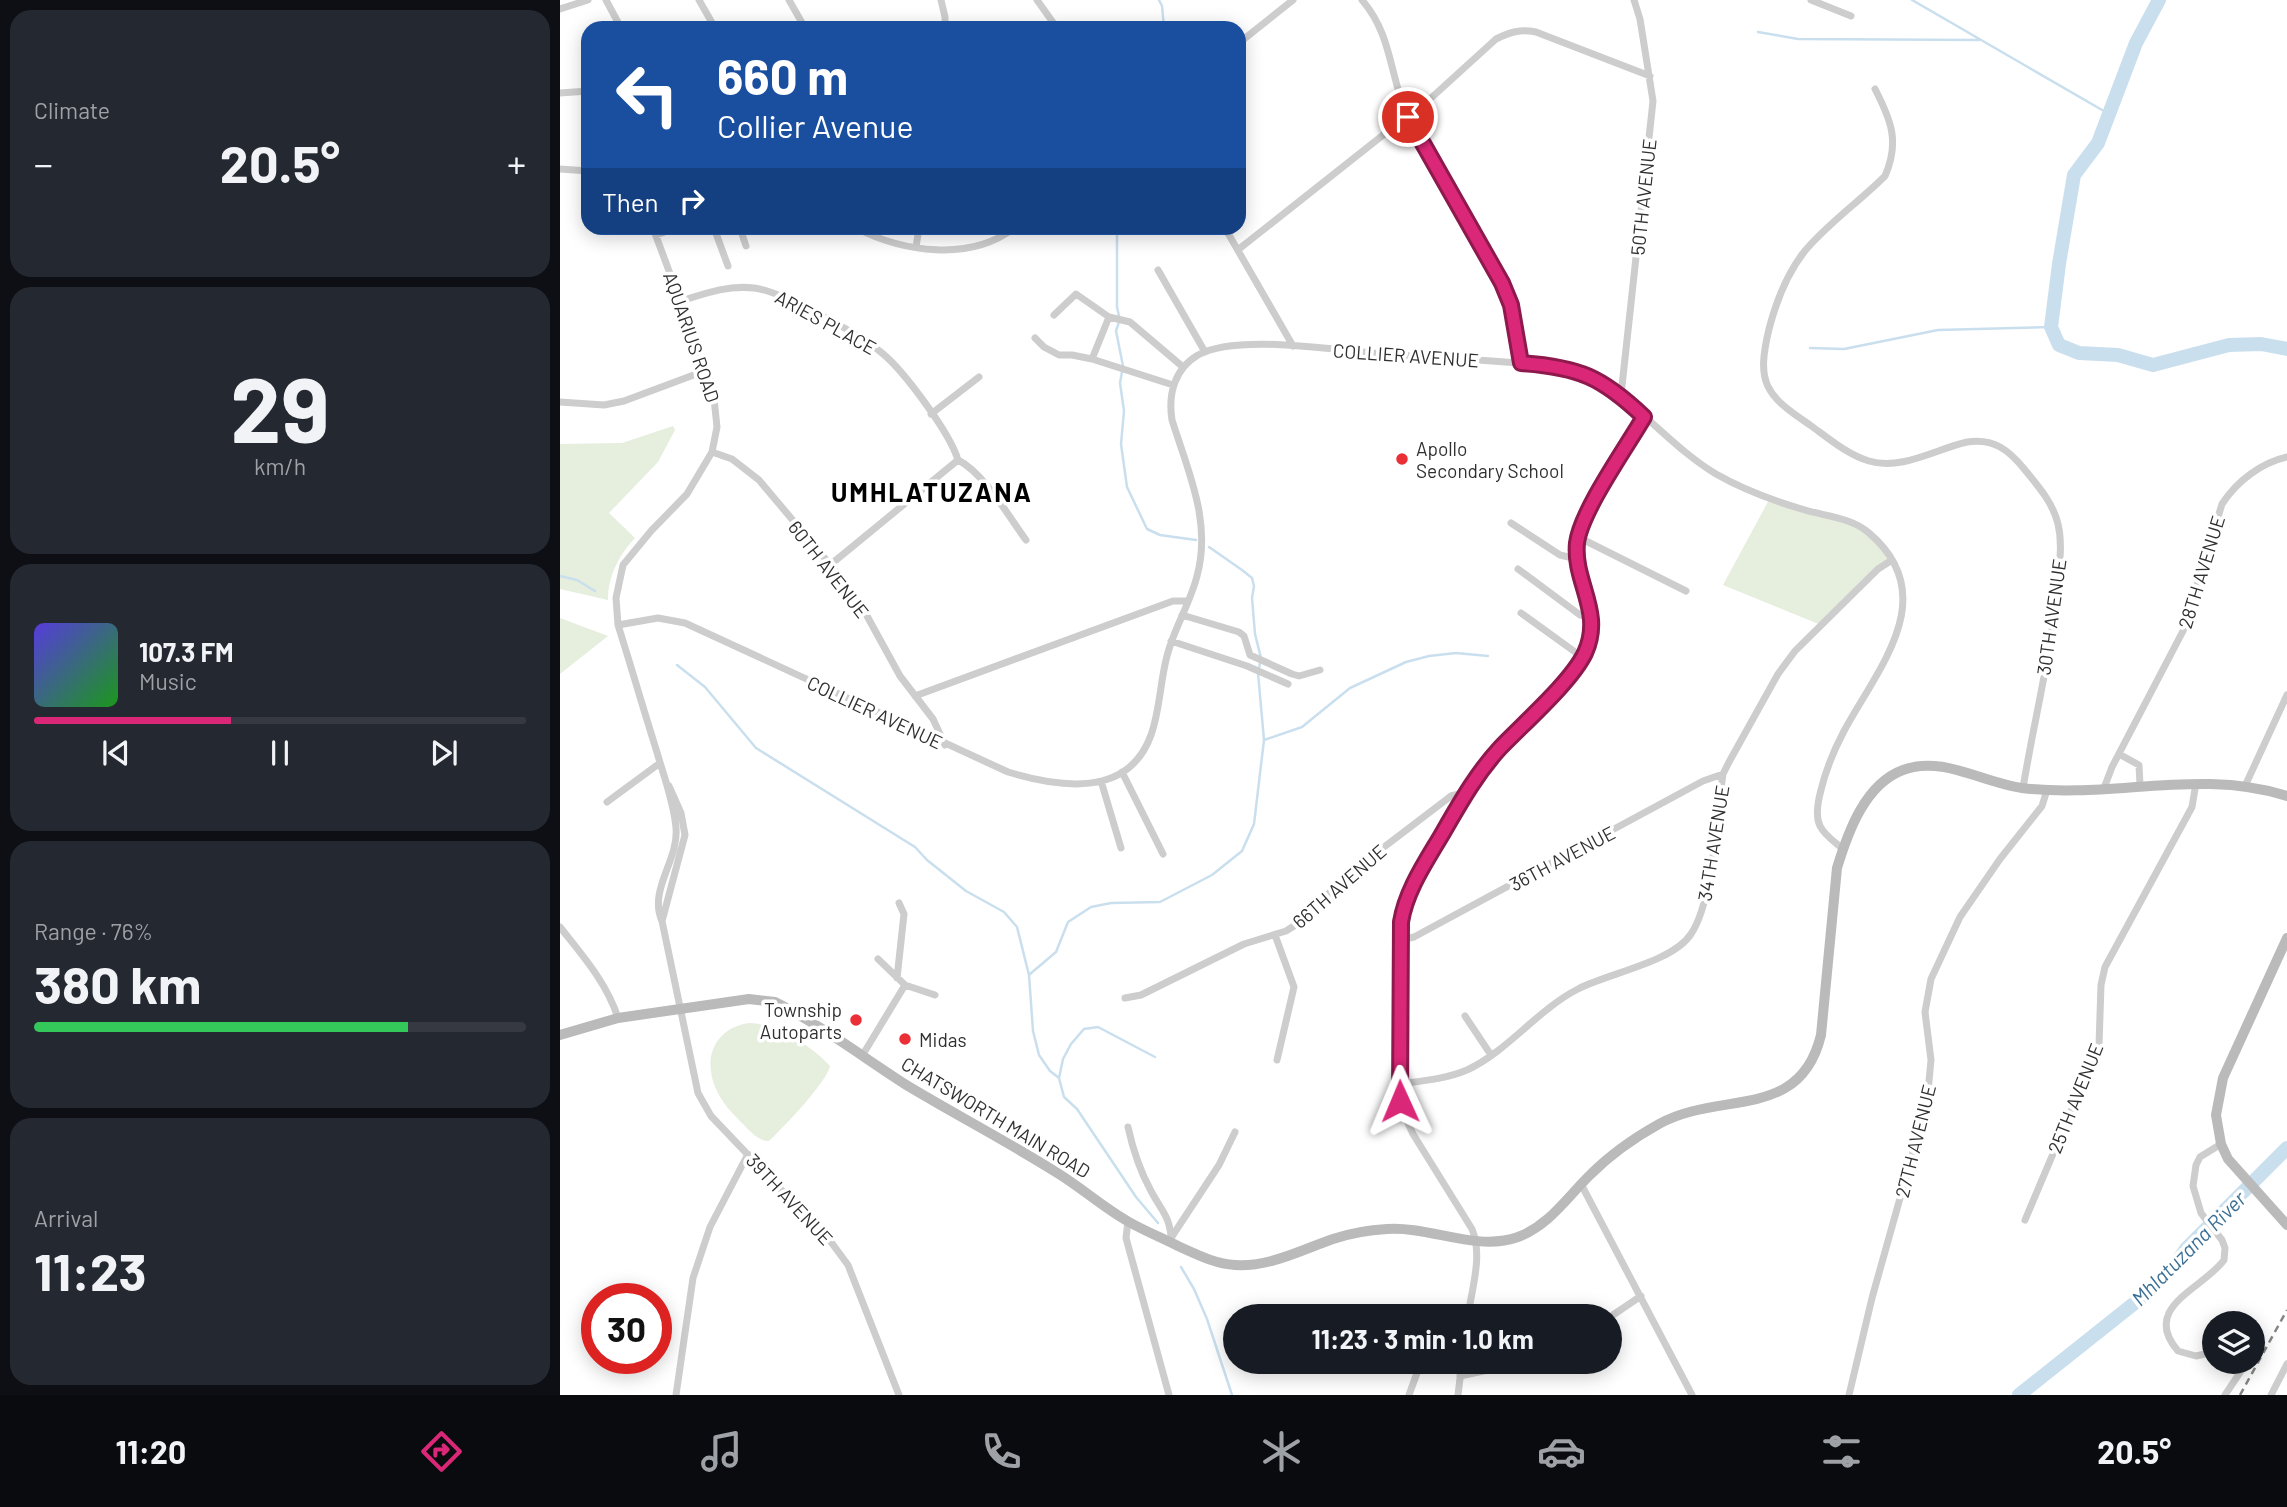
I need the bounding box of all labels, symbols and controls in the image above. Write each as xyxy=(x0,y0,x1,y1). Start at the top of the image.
text: 660 m xyxy=(717,46,848,105)
icon: left xyxy=(602,49,693,140)
pin xyxy=(1378,87,1438,147)
text: Climate xyxy=(34,96,110,124)
icon: arrive xyxy=(1389,98,1427,136)
text: Collier Avenue xyxy=(717,106,914,144)
text: 20.5° xyxy=(220,131,340,193)
street label: 50TH AVENUE xyxy=(1625,138,1661,256)
text: − xyxy=(34,140,53,186)
text: + xyxy=(507,140,526,186)
icon: right xyxy=(673,182,711,220)
text: Then xyxy=(602,186,659,217)
street label: AQUARIUS ROAD xyxy=(659,269,725,405)
street label: ARIES PLACE xyxy=(772,285,880,359)
street label: COLLIER AVENUE xyxy=(1332,338,1480,372)
text: 29 xyxy=(230,352,330,461)
place label: Apollo Secondary School xyxy=(1416,437,1564,482)
marker: Apollo Secondary School xyxy=(1394,451,1410,467)
text: km/h xyxy=(254,452,306,480)
district label: UMHLATUZANA xyxy=(831,476,1033,507)
street label: 28TH AVENUE xyxy=(2173,513,2229,631)
street label: 60TH AVENUE xyxy=(784,516,874,622)
street label: 30TH AVENUE xyxy=(2031,557,2071,677)
text: 107.3 FM xyxy=(139,636,234,667)
text: Music xyxy=(139,667,197,695)
street label: COLLIER AVENUE xyxy=(804,671,946,753)
icon: previous xyxy=(97,734,135,772)
icon: pause xyxy=(261,734,299,772)
icon: next xyxy=(425,734,463,772)
street label: 34TH AVENUE xyxy=(1692,783,1734,903)
street label: 36TH AVENUE xyxy=(1505,821,1619,895)
street label: 66TH AVENUE xyxy=(1288,839,1390,933)
text: Range · 76% xyxy=(34,917,153,945)
text: 380 km xyxy=(34,952,201,1014)
place label: Township Autoparts xyxy=(760,998,842,1043)
marker: Township Autoparts xyxy=(848,1012,864,1028)
place label: Midas xyxy=(919,1028,967,1051)
marker: Midas xyxy=(897,1031,913,1047)
street label: 25TH AVENUE xyxy=(2042,1040,2108,1156)
street label: CHATSWORTH MAIN ROAD xyxy=(897,1051,1095,1183)
position arrow xyxy=(1363,1064,1437,1138)
street label: 27TH AVENUE xyxy=(1890,1082,1940,1200)
street label: 39TH AVENUE xyxy=(742,1149,838,1249)
water label: Mhlatuzana River xyxy=(2126,1185,2251,1310)
text: Arrival xyxy=(34,1204,98,1232)
text: 11:23 xyxy=(34,1239,147,1301)
speed limit sign: 30 xyxy=(581,1283,672,1374)
map controls xyxy=(2202,1311,2265,1374)
button: layers xyxy=(2202,1311,2265,1374)
text: 11:23 · 3 min · 1.0 km xyxy=(1311,1323,1534,1354)
icon: directions xyxy=(417,1427,466,1476)
icon: music xyxy=(697,1427,746,1476)
icon: phone xyxy=(977,1427,1026,1476)
icon: climate xyxy=(1257,1427,1306,1476)
icon: car xyxy=(1537,1427,1586,1476)
icon: filters xyxy=(1817,1427,1866,1476)
text: 11:20 xyxy=(116,1432,186,1470)
text: 20.5° xyxy=(2097,1432,2171,1470)

